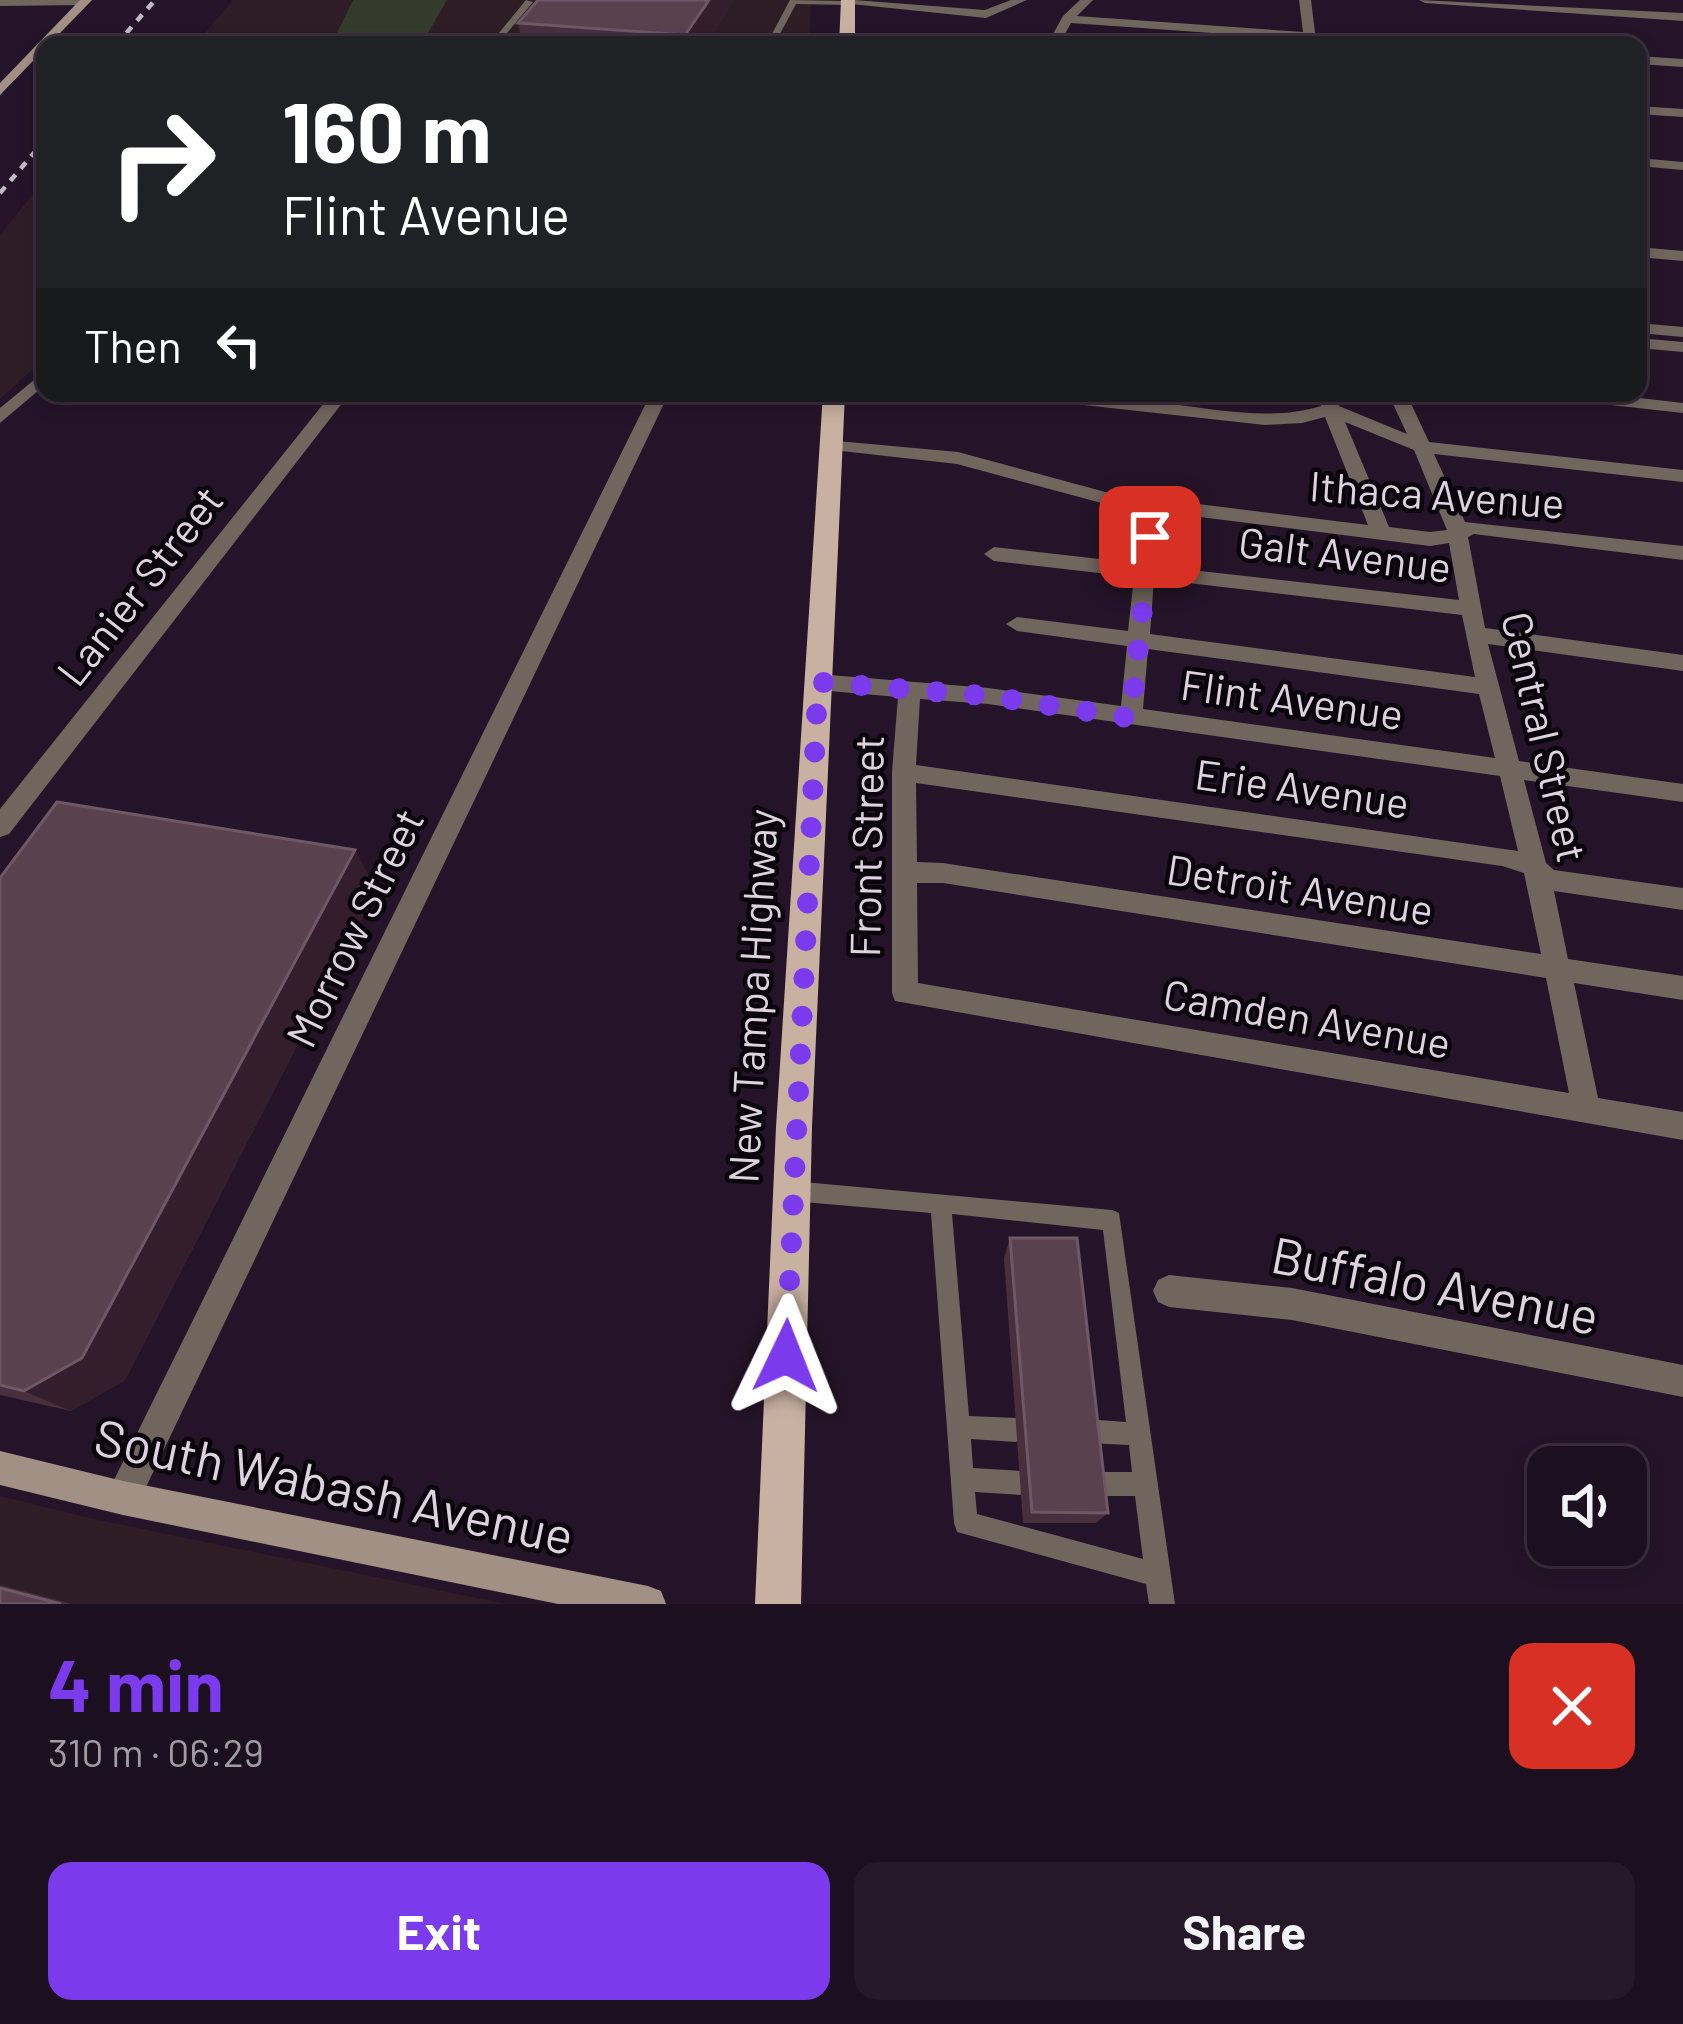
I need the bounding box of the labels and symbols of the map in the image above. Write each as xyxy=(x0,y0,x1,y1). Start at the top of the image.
street label: Ithaca Avenue xyxy=(1308,459,1566,527)
street label: Lanier Street xyxy=(45,475,232,694)
pin xyxy=(1099,486,1201,588)
street label: Galt Avenue xyxy=(1236,515,1454,591)
street label: Central Street xyxy=(1493,607,1599,866)
street label: Flint Avenue xyxy=(1178,658,1407,738)
street label: Front Street xyxy=(838,734,892,958)
street label: Erie Avenue xyxy=(1192,747,1413,827)
street label: Morrow Street xyxy=(274,800,432,1054)
street label: New Tampa Highway xyxy=(716,807,787,1184)
street label: Detroit Avenue xyxy=(1163,842,1437,934)
street label: Camden Avenue xyxy=(1160,967,1455,1067)
street label: Buffalo Avenue xyxy=(1267,1222,1604,1345)
position arrow xyxy=(723,1293,849,1419)
street label: South Wabash Avenue xyxy=(90,1404,579,1565)

